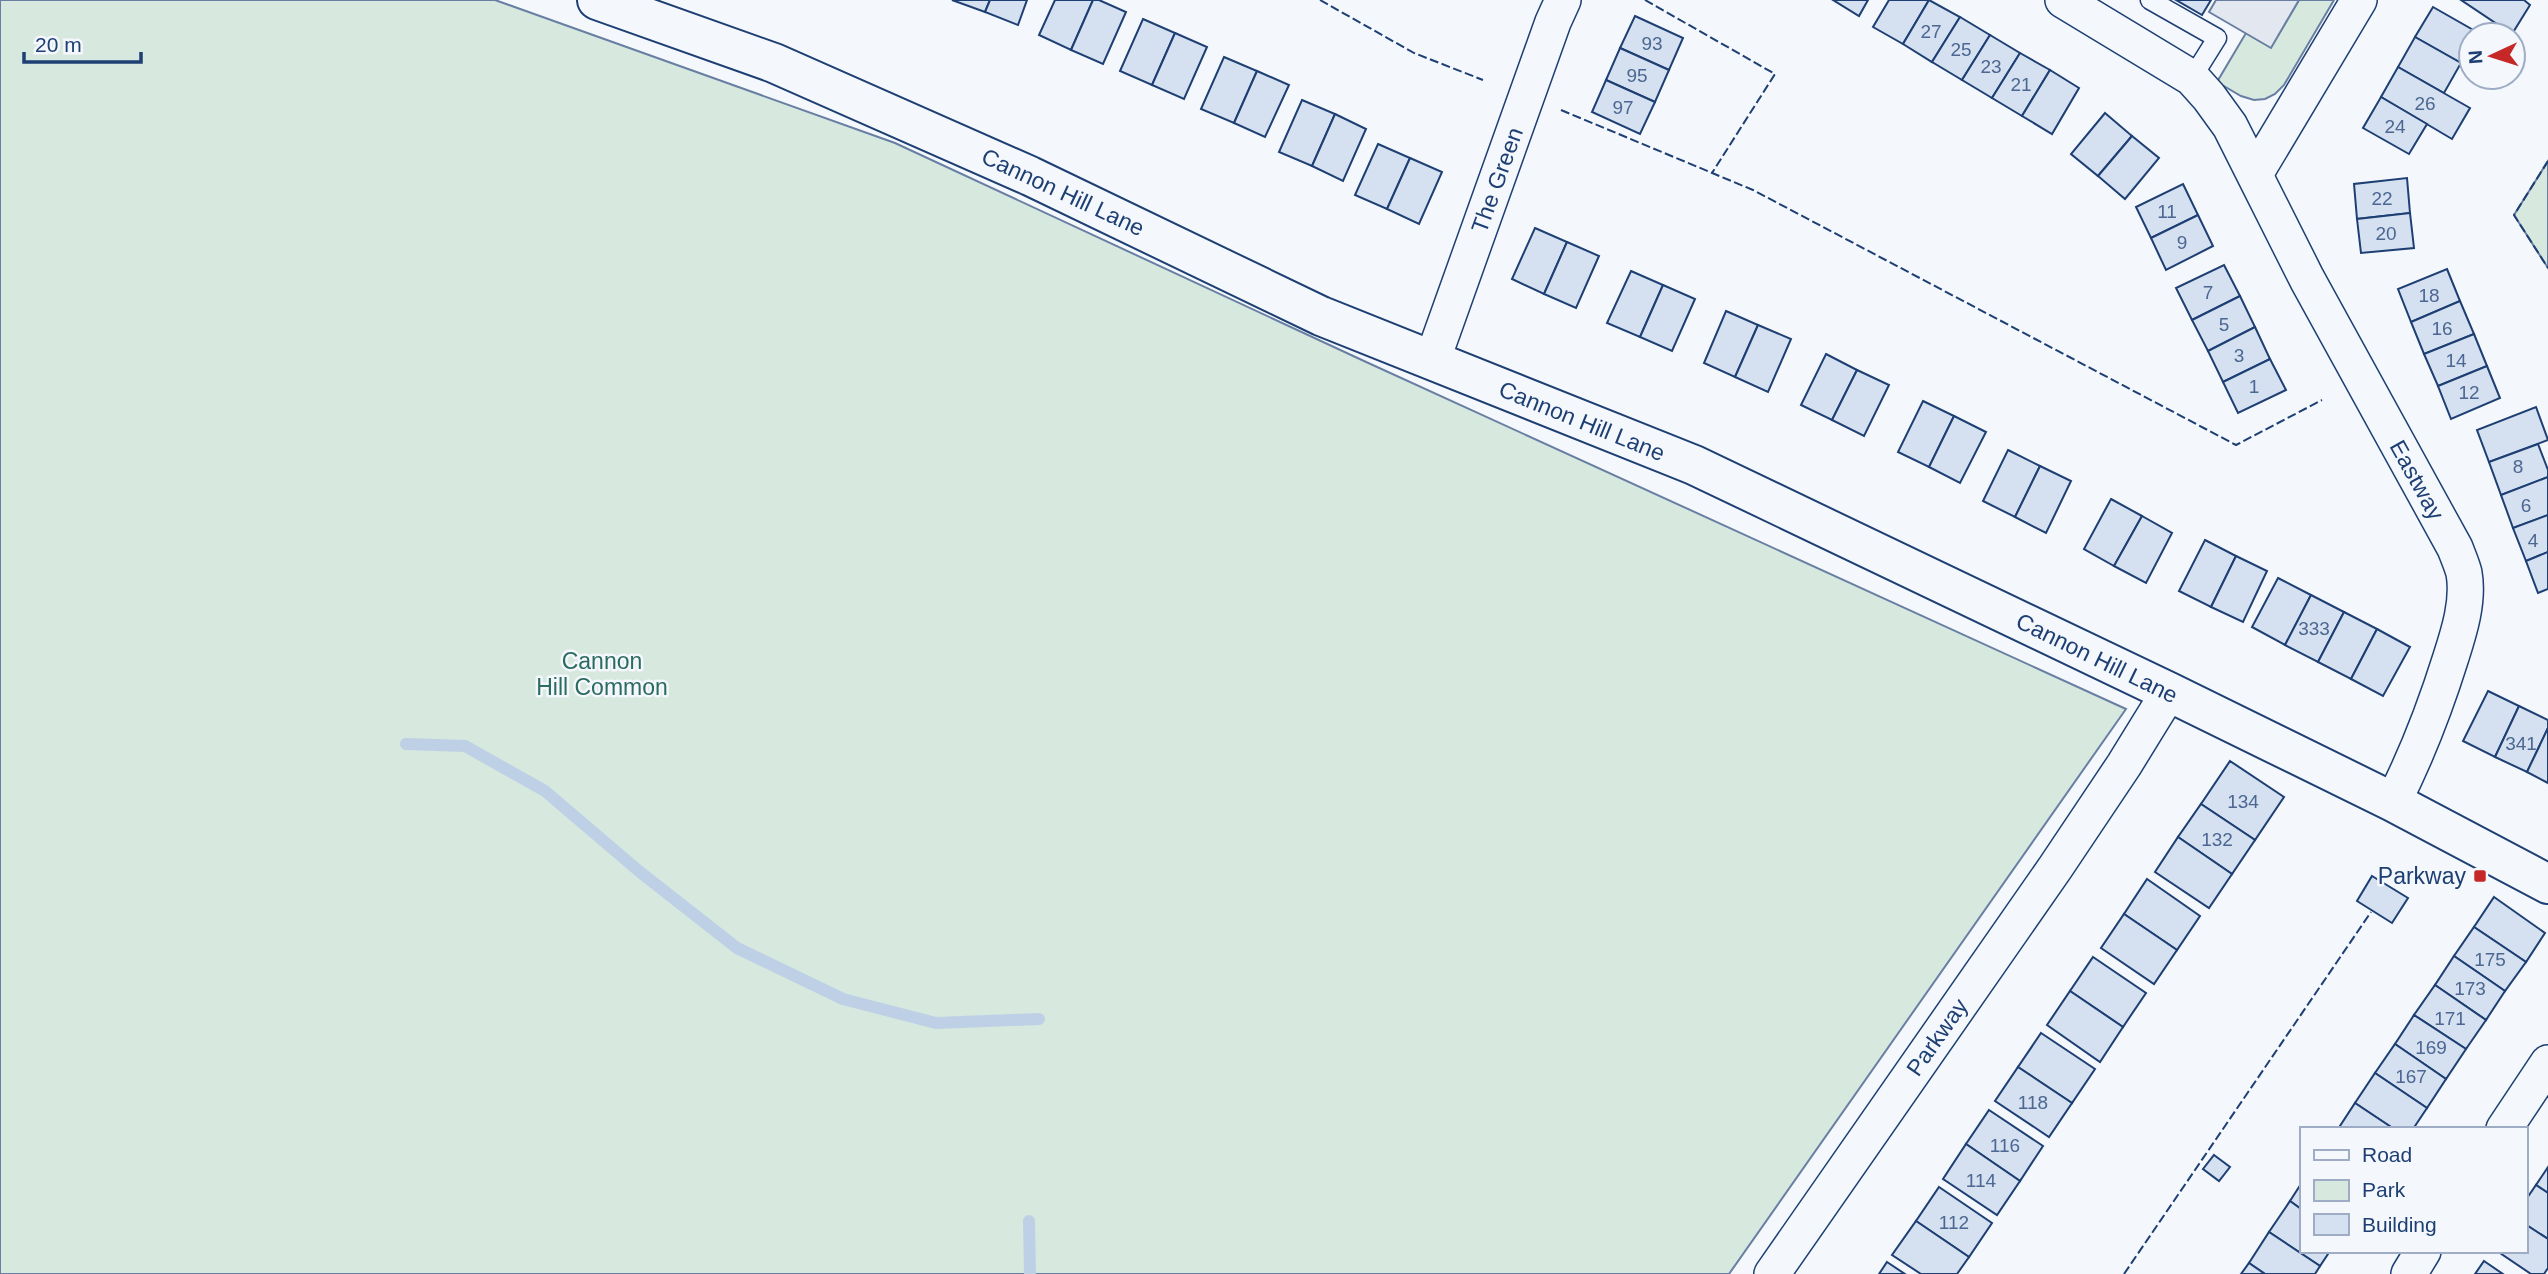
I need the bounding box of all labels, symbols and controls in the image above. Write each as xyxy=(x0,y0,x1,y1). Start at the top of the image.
scale bar xyxy=(24,21,142,65)
house number: 27 xyxy=(1920,21,1942,42)
north arrow xyxy=(2457,21,2527,91)
text: 20 m xyxy=(35,33,82,56)
house number: 93 xyxy=(1641,33,1663,54)
house number: 25 xyxy=(1950,39,1972,60)
text: N xyxy=(2465,50,2486,65)
house number: 23 xyxy=(1980,56,2002,77)
house number: 95 xyxy=(1626,65,1648,86)
house number: 21 xyxy=(2010,74,2032,95)
house number: 26 xyxy=(2414,93,2436,114)
house number: 97 xyxy=(1612,97,1634,118)
house number: 24 xyxy=(2384,116,2406,137)
street label: The Green xyxy=(1466,124,1528,236)
street label: Cannon Hill Lane xyxy=(978,143,1148,241)
house number: 22 xyxy=(2371,188,2393,209)
house number: 11 xyxy=(2157,201,2177,222)
house number: 20 xyxy=(2375,223,2397,244)
house number: 9 xyxy=(2177,232,2187,253)
house number: 7 xyxy=(2203,282,2213,303)
house number: 18 xyxy=(2418,285,2440,306)
house number: 5 xyxy=(2219,314,2229,335)
house number: 16 xyxy=(2431,318,2453,339)
house number: 3 xyxy=(2234,345,2244,366)
house number: 14 xyxy=(2445,350,2467,371)
street label: Cannon Hill Lane xyxy=(1495,376,1669,466)
house number: 1 xyxy=(2249,376,2259,397)
house number: 12 xyxy=(2458,382,2480,403)
street label: Eastway xyxy=(2385,436,2450,525)
house number: 8 xyxy=(2513,456,2523,477)
house number: 6 xyxy=(2521,495,2531,516)
house number: 4 xyxy=(2528,530,2539,551)
street label: Cannon Hill Lane xyxy=(2012,608,2182,708)
house number: 333 xyxy=(2298,618,2330,639)
park label: Cannon Hill Common xyxy=(536,648,668,700)
house number: 341 xyxy=(2505,733,2537,754)
house number: 134 xyxy=(2227,791,2259,812)
house number: 132 xyxy=(2201,829,2233,850)
place label: Parkway xyxy=(2378,863,2466,889)
marker: Parkway xyxy=(2472,868,2488,884)
house number: 175 xyxy=(2474,949,2506,970)
house number: 173 xyxy=(2454,978,2486,999)
street label: Parkway xyxy=(1901,993,1973,1081)
house number: 171 xyxy=(2434,1008,2466,1029)
house number: 169 xyxy=(2415,1037,2447,1058)
house number: 167 xyxy=(2395,1066,2427,1087)
house number: 118 xyxy=(2018,1092,2048,1113)
legend xyxy=(2300,1127,2527,1253)
house number: 116 xyxy=(1990,1135,2020,1156)
text: Road xyxy=(2362,1143,2412,1166)
house number: 114 xyxy=(1966,1170,1997,1191)
text: Park xyxy=(2362,1178,2406,1201)
house number: 112 xyxy=(1939,1212,1969,1233)
text: Building xyxy=(2362,1213,2437,1236)

